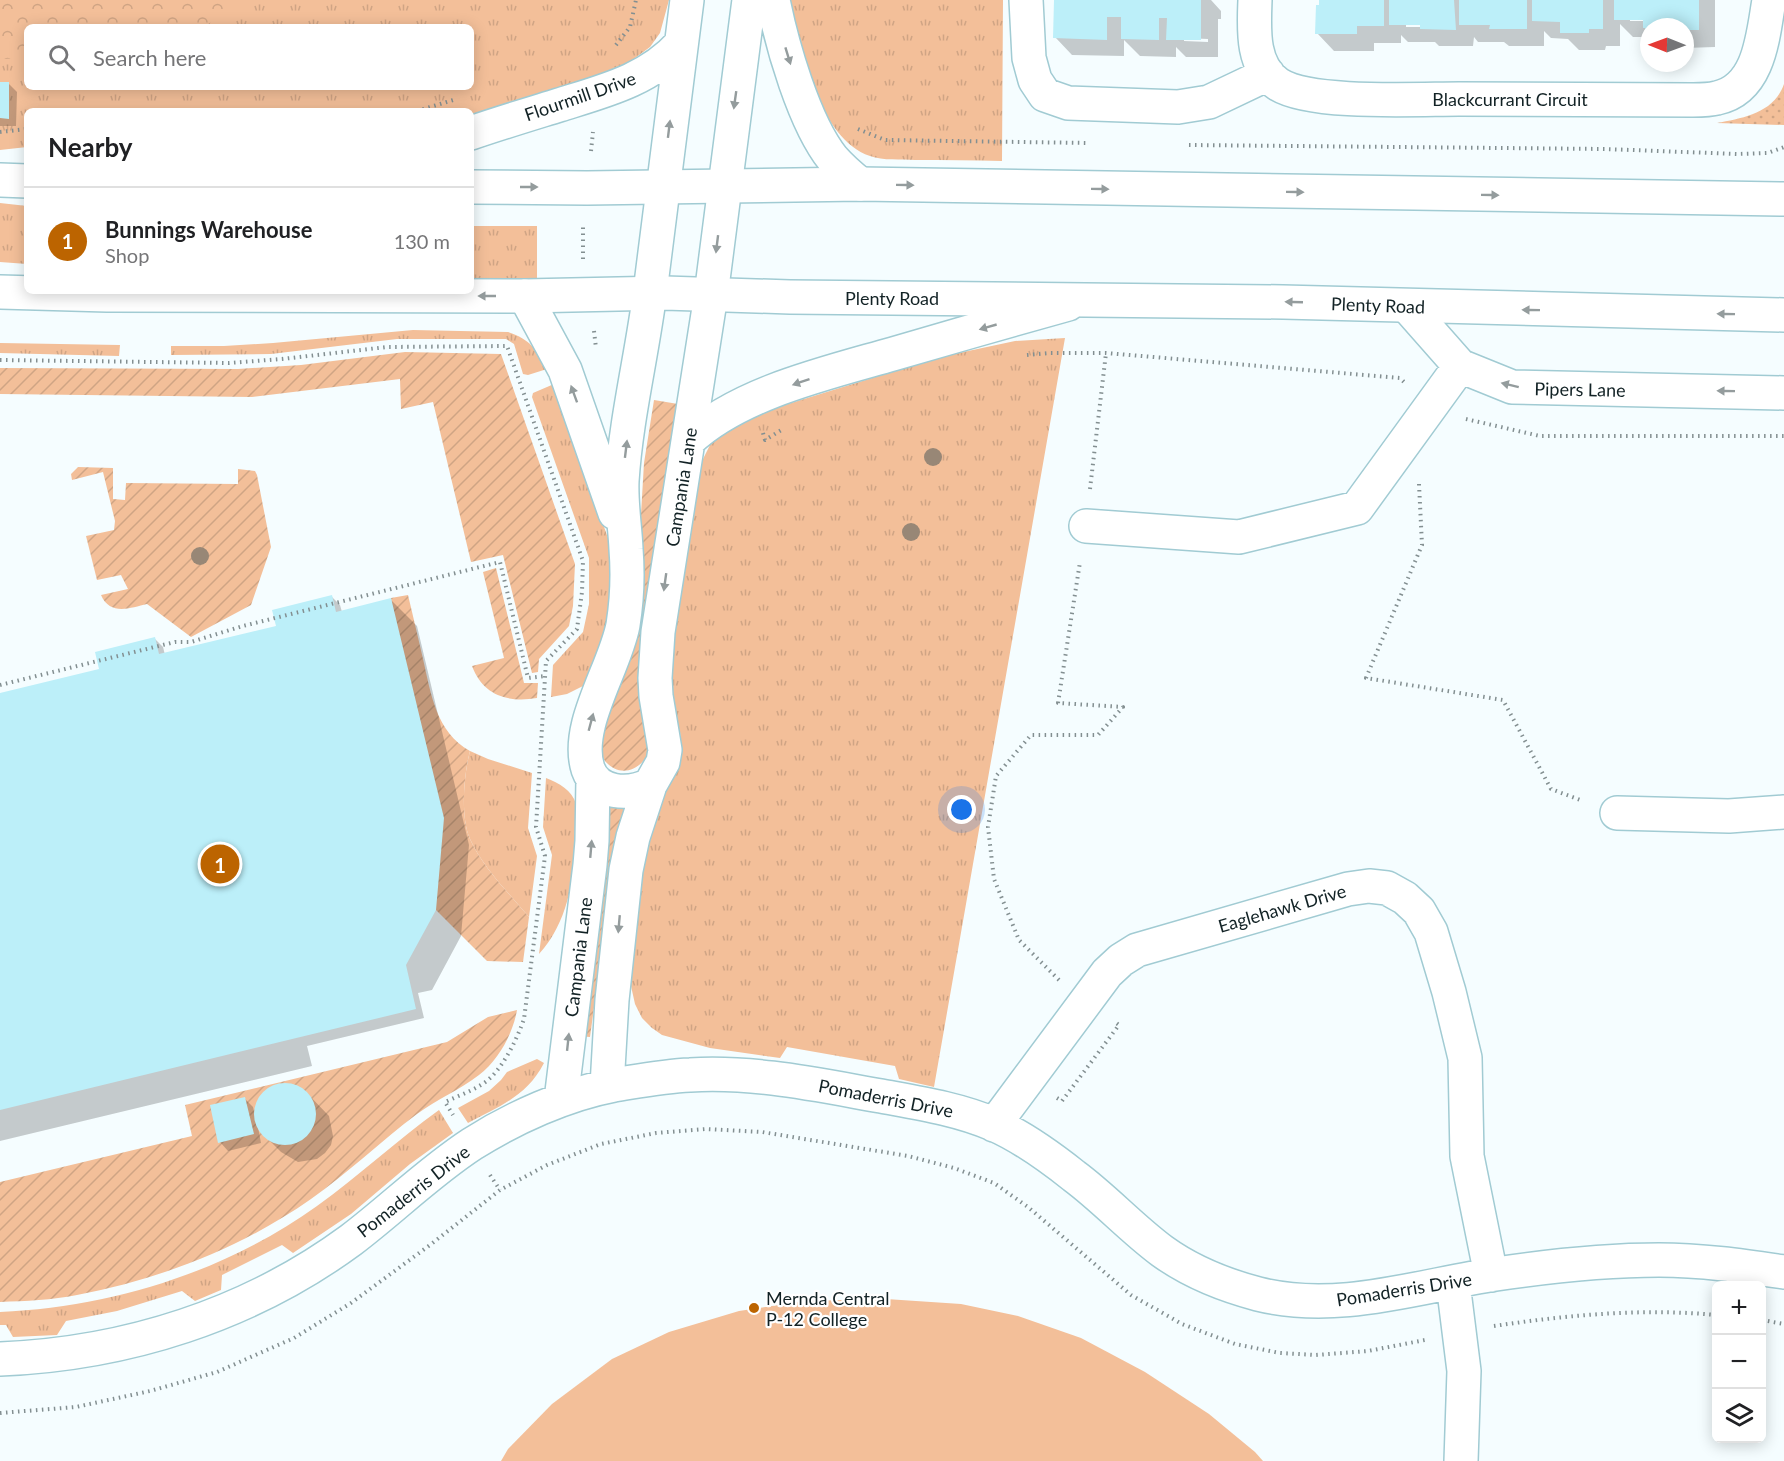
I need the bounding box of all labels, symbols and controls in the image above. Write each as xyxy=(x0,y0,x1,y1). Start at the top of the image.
north arrow xyxy=(1640,18,1694,72)
search box xyxy=(24,24,474,90)
icon: search xyxy=(45,41,78,74)
text: Search here xyxy=(93,44,206,71)
one-way arrow xyxy=(784,48,793,66)
street label: Flourmill Drive xyxy=(521,67,639,125)
street label: Blackcurrant Circuit xyxy=(1432,88,1588,110)
one-way arrow xyxy=(731,90,740,109)
one-way arrow xyxy=(665,119,674,138)
text: Nearby xyxy=(48,131,133,163)
one-way arrow xyxy=(895,180,914,190)
one-way arrow xyxy=(519,182,538,192)
one-way arrow xyxy=(1090,184,1109,194)
one-way arrow xyxy=(1285,187,1304,197)
one-way arrow xyxy=(1480,190,1499,200)
text: Bunnings Warehouse xyxy=(105,216,312,243)
text: 1 xyxy=(62,229,73,253)
text: 130 m xyxy=(394,229,450,253)
one-way arrow xyxy=(712,234,722,253)
text: Shop xyxy=(105,243,149,267)
street label: Plenty Road xyxy=(845,287,939,309)
one-way arrow xyxy=(477,291,496,301)
street label: Plenty Road xyxy=(1331,292,1425,318)
one-way arrow xyxy=(1284,298,1303,307)
one-way arrow xyxy=(1521,305,1540,314)
one-way arrow xyxy=(1716,309,1735,319)
one-way arrow xyxy=(979,323,997,332)
street label: Pipers Lane xyxy=(1534,377,1626,401)
one-way arrow xyxy=(792,378,810,388)
one-way arrow xyxy=(1501,380,1519,390)
one-way arrow xyxy=(568,385,578,403)
one-way arrow xyxy=(1716,387,1735,396)
street label: Campania Lane xyxy=(661,426,701,548)
one-way arrow xyxy=(622,439,631,458)
one-way arrow xyxy=(661,572,670,591)
one-way arrow xyxy=(586,713,596,731)
your location xyxy=(947,795,976,824)
one-way arrow xyxy=(586,839,596,858)
pin: 1 xyxy=(200,842,240,886)
street label: Eaglehawk Drive xyxy=(1215,879,1349,937)
street label: Campania Lane xyxy=(560,896,596,1018)
one-way arrow xyxy=(614,914,624,933)
one-way arrow xyxy=(563,1033,573,1052)
street label: Pomaderris Drive xyxy=(817,1074,955,1122)
street label: Pomaderris Drive xyxy=(352,1140,474,1242)
street label: Pomaderris Drive xyxy=(1335,1267,1473,1311)
map controls xyxy=(1712,1281,1766,1443)
button: + xyxy=(1712,1281,1766,1335)
place label: Mernda Central P-12 College xyxy=(766,1287,890,1330)
marker: Mernda Central P-12 College xyxy=(747,1301,761,1315)
button: − xyxy=(1712,1335,1766,1389)
button: layers xyxy=(1712,1389,1766,1443)

